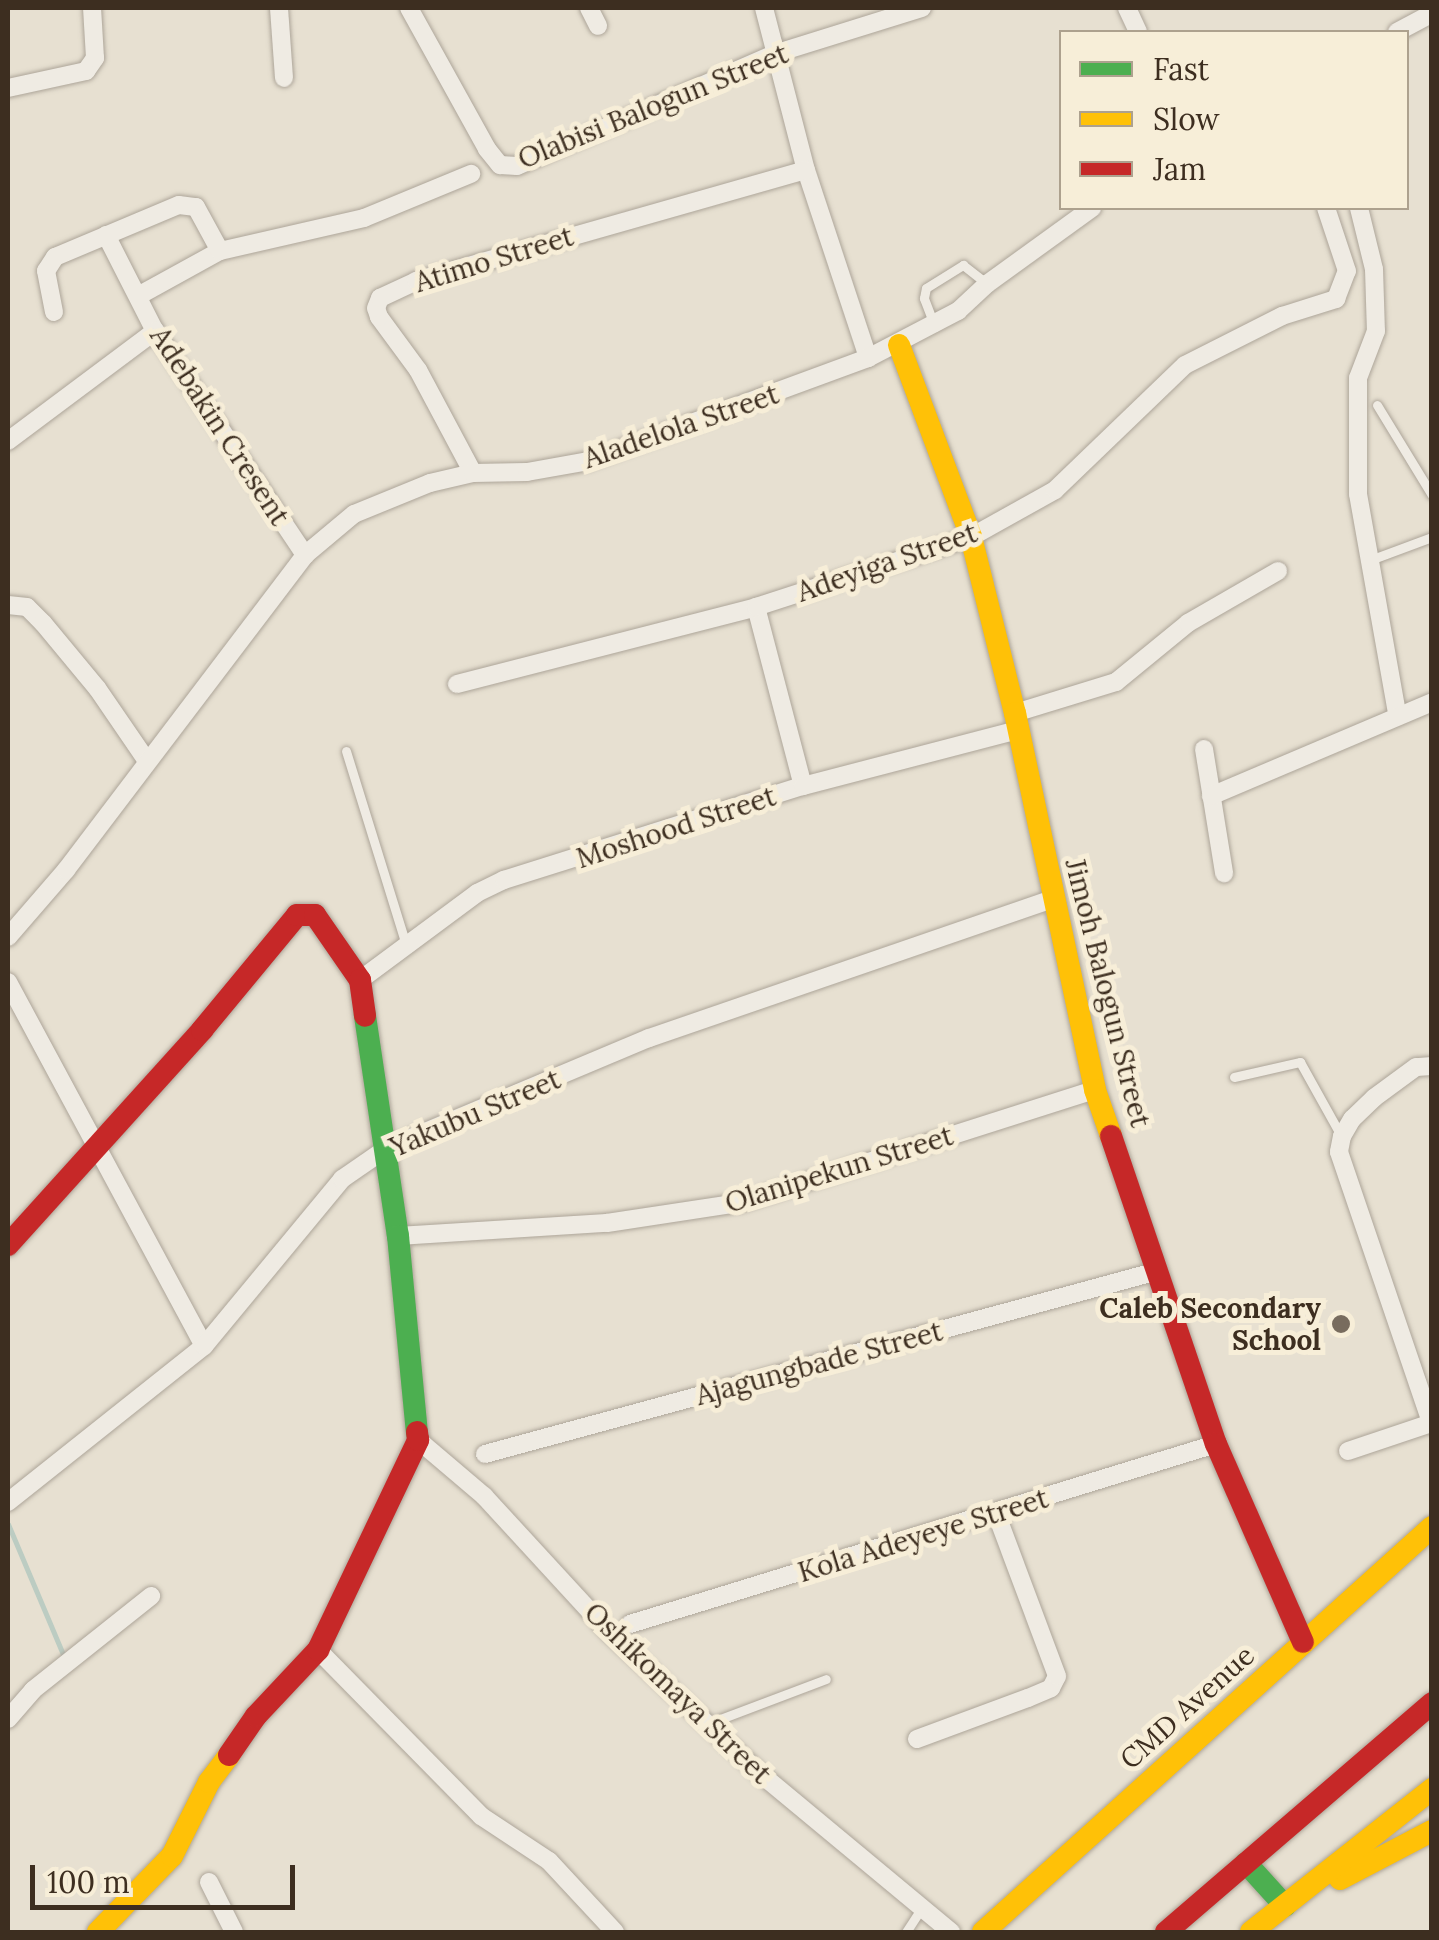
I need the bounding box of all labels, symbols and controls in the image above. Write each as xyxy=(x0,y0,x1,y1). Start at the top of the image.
legend xyxy=(1059,30,1409,210)
street label: Olabisi Balogun Street xyxy=(513,36,793,176)
text: Fast xyxy=(1153,50,1209,88)
text: Slow xyxy=(1153,100,1219,138)
text: Jam xyxy=(1153,150,1206,188)
street label: Atimo Street xyxy=(411,219,577,299)
street label: Adebakin Cresent xyxy=(143,320,297,532)
street label: Aladelola Street xyxy=(579,377,783,475)
street label: Adeyiga Street xyxy=(792,515,982,609)
street label: Moshood Street xyxy=(572,779,780,875)
street label: Jimoh Balogun Street xyxy=(1058,855,1158,1131)
street label: Yakubu Street xyxy=(385,1062,565,1164)
street label: Olanipekun Street xyxy=(721,1118,957,1220)
place label: Caleb Secondary School xyxy=(1099,1291,1321,1357)
marker: Caleb Secondary School xyxy=(1330,1313,1352,1335)
street label: Ajagungbade Street xyxy=(692,1314,946,1412)
street label: Kola Adeyeye Street xyxy=(794,1481,1052,1589)
street label: Oshikomaya Street xyxy=(578,1595,778,1791)
street label: CMD Avenue xyxy=(1113,1638,1261,1776)
scale bar xyxy=(35,1845,300,1907)
text: 100 m xyxy=(47,1863,130,1901)

